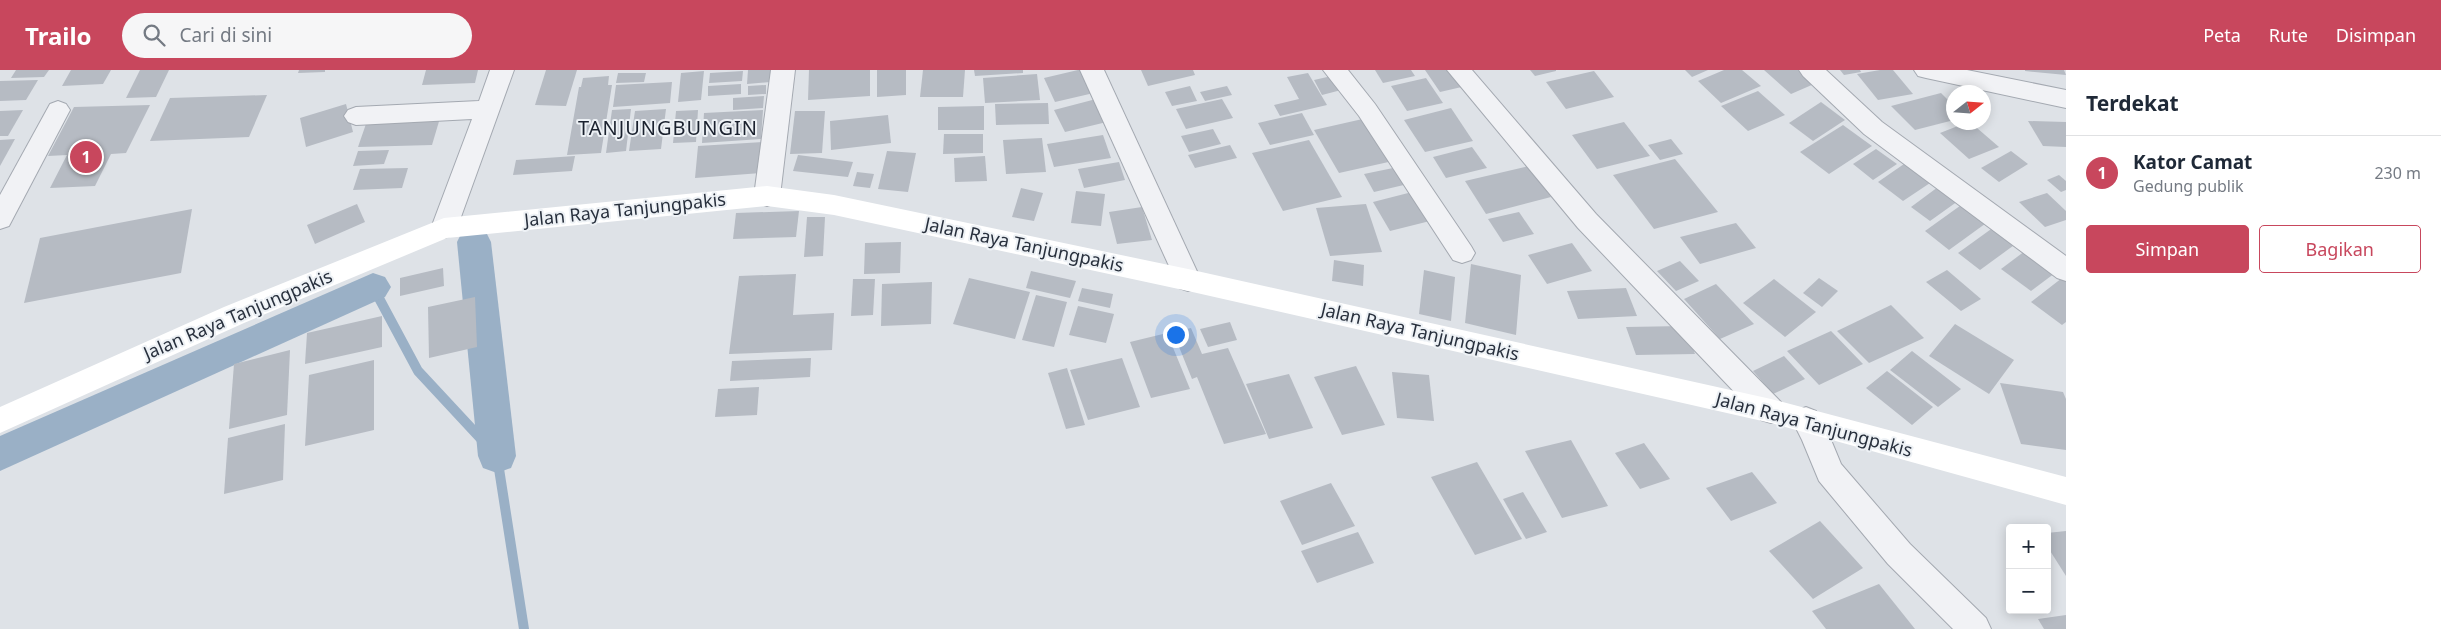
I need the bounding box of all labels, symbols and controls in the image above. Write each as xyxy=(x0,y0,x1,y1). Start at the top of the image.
search box xyxy=(122,13,472,58)
text: Trailo xyxy=(25,19,92,52)
icon: search xyxy=(140,21,168,49)
text: Cari di sini xyxy=(180,22,272,48)
text: Peta xyxy=(2203,23,2241,47)
text: Rute xyxy=(2269,23,2308,47)
text: Disimpan xyxy=(2336,23,2416,47)
north arrow xyxy=(1946,85,1991,130)
text: Terdekat xyxy=(2086,89,2179,117)
district label: TANJUNGBUNGIN xyxy=(578,114,758,141)
pin: 1 xyxy=(70,138,102,176)
text: Kator Camat xyxy=(2133,149,2252,175)
text: 1 xyxy=(2097,162,2107,184)
text: 230 m xyxy=(2374,162,2421,184)
text: Gedung publik xyxy=(2133,175,2244,197)
street label: Jalan Raya Tanjungpakis xyxy=(521,186,727,232)
street label: Jalan Raya Tanjungpakis xyxy=(921,211,1126,277)
button: Simpan xyxy=(2086,225,2249,273)
button: Bagikan xyxy=(2259,225,2421,273)
street label: Jalan Raya Tanjungpakis xyxy=(138,263,336,365)
street label: Jalan Raya Tanjungpakis xyxy=(1317,296,1522,366)
your location xyxy=(1163,322,1189,348)
street label: Jalan Raya Tanjungpakis xyxy=(1711,386,1915,462)
map controls xyxy=(2006,524,2051,614)
button: + xyxy=(2006,524,2051,569)
button: − xyxy=(2006,569,2051,614)

